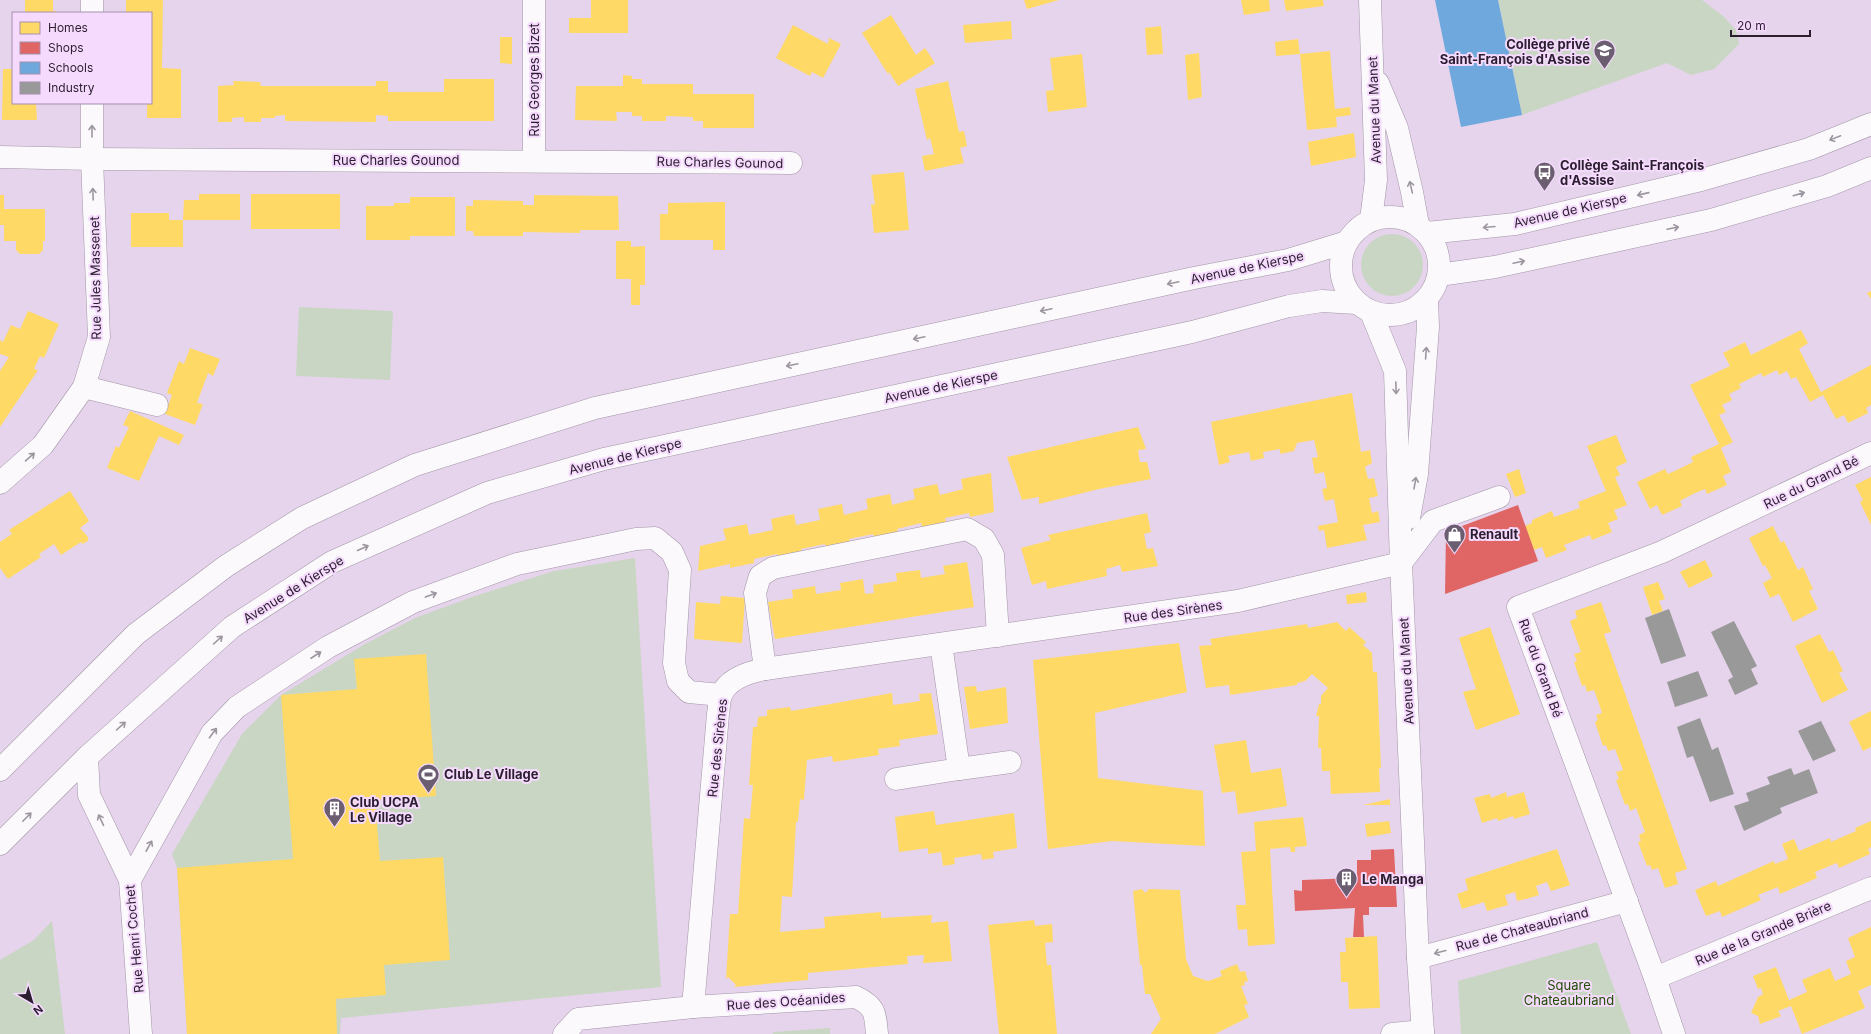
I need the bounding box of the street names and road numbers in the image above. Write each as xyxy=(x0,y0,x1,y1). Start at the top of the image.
street label: Rue Georges Bizet xyxy=(526,23,542,137)
street label: Avenue du Manet xyxy=(1364,56,1384,164)
street label: Rue Charles Gounod xyxy=(333,152,459,168)
street label: Rue Charles Gounod xyxy=(657,153,783,171)
street label: Avenue de Kierspe xyxy=(1512,189,1628,231)
street label: Rue Jules Massenet xyxy=(86,216,104,340)
street label: Avenue de Kierspe xyxy=(1189,247,1305,287)
street label: Avenue de Kierspe xyxy=(883,366,999,406)
street label: Avenue de Kierspe xyxy=(567,434,683,478)
street label: Rue du Grand Bé xyxy=(1761,452,1861,512)
street label: Avenue de Kierspe xyxy=(240,552,346,626)
street label: Rue des Sirènes xyxy=(1123,596,1223,626)
street label: Rue du Grand Bé xyxy=(1516,616,1566,720)
street label: Avenue du Manet xyxy=(1395,617,1417,725)
street label: Rue des Sirènes xyxy=(704,698,730,798)
street label: Rue Henri Cochet xyxy=(121,884,147,994)
street label: Rue de la Grande Brière xyxy=(1693,897,1833,969)
street label: Rue de Chateaubriand xyxy=(1454,904,1590,954)
street label: Rue des Océanides xyxy=(726,989,846,1013)

